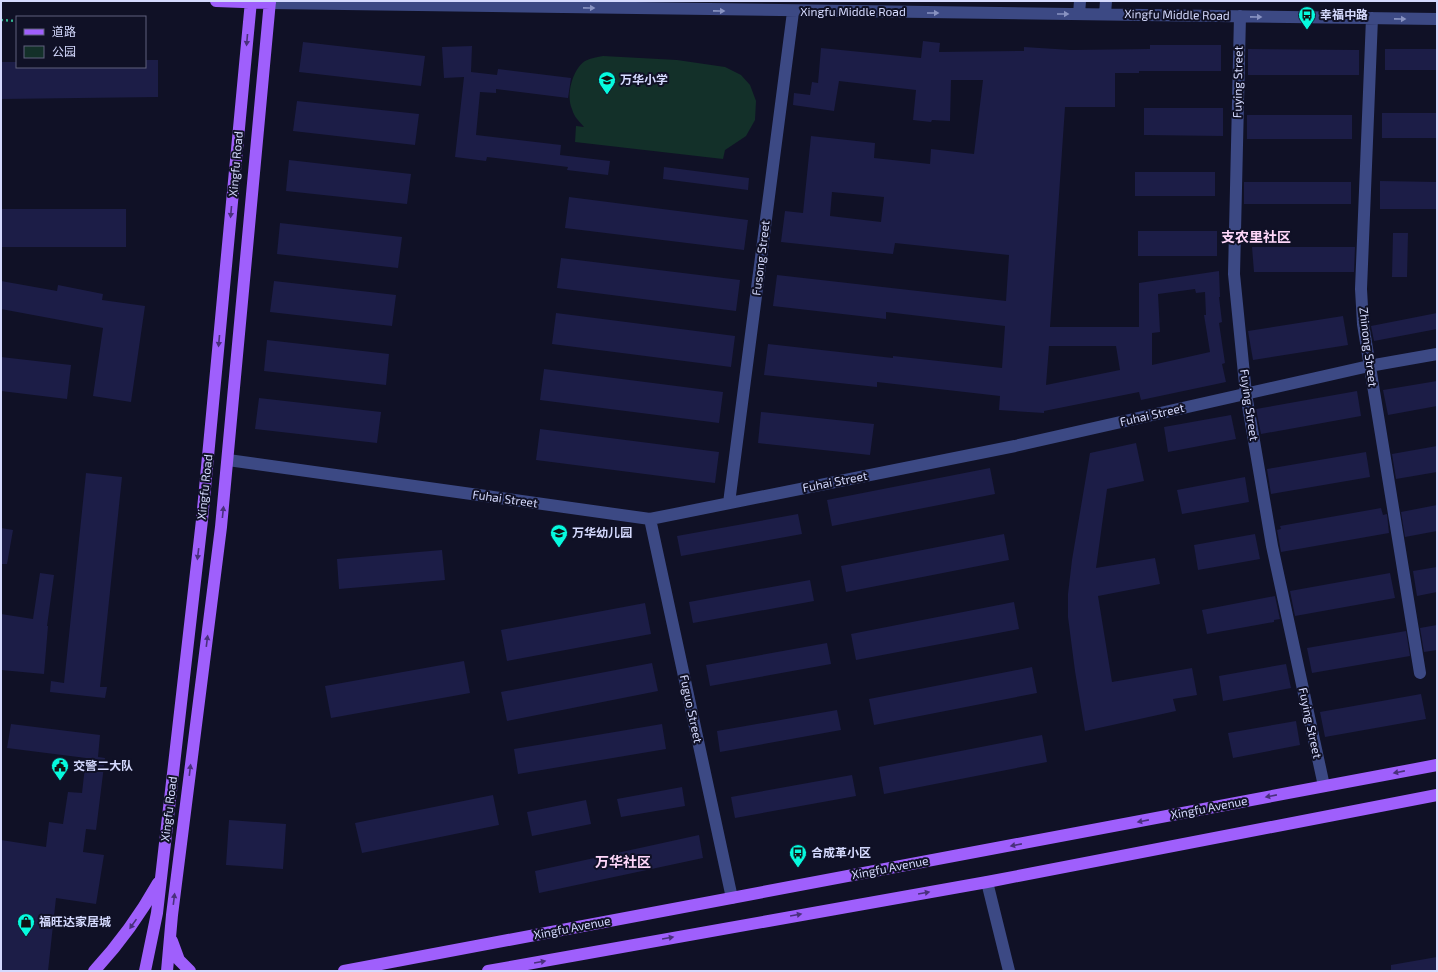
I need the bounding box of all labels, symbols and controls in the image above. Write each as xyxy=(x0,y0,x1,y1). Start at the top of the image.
street label: Xingfu Middle Road xyxy=(800,4,906,18)
one-way arrow xyxy=(583,5,596,11)
bus stop icon: 幸福中路 xyxy=(1297,5,1317,30)
street label: Xingfu Middle Road xyxy=(1124,6,1230,22)
place label: 幸福中路 xyxy=(1320,7,1368,21)
one-way arrow xyxy=(713,8,726,14)
one-way arrow xyxy=(927,10,940,16)
one-way arrow xyxy=(1057,11,1070,17)
one-way arrow xyxy=(1250,13,1262,20)
legend xyxy=(16,16,146,68)
one-way arrow xyxy=(1394,16,1407,22)
text: 道路 xyxy=(52,24,76,38)
one-way arrow xyxy=(244,34,251,46)
text: 公园 xyxy=(52,44,76,58)
street label: Fuying Street xyxy=(1229,45,1245,118)
school or university icon: 万华小学 xyxy=(597,70,617,95)
place label: 万华小学 xyxy=(620,72,668,86)
street label: Xingfu Road xyxy=(225,131,245,197)
one-way arrow xyxy=(228,206,234,218)
street label: Fusong Street xyxy=(748,219,772,296)
district label: 支农里社区 xyxy=(1221,228,1291,245)
street label: Zhinong Street xyxy=(1357,306,1381,388)
one-way arrow xyxy=(215,335,222,347)
street label: Fuying Street xyxy=(1238,368,1262,442)
street label: Fuhai Street xyxy=(1118,400,1186,428)
street label: Xingfu Road xyxy=(194,453,214,520)
street label: Fuhai Street xyxy=(801,468,869,494)
street label: Fuhai Street xyxy=(472,487,539,510)
one-way arrow xyxy=(219,506,226,518)
school or university icon: 万华幼儿园 xyxy=(549,523,569,548)
place label: 万华幼儿园 xyxy=(572,525,632,539)
one-way arrow xyxy=(195,548,201,560)
one-way arrow xyxy=(204,635,210,647)
street label: Fuguo Street xyxy=(678,673,706,745)
street label: Fuying Street xyxy=(1297,686,1325,760)
public building icon: 交警二大队 xyxy=(50,756,70,781)
place label: 交警二大队 xyxy=(73,758,133,772)
one-way arrow xyxy=(187,764,194,776)
one-way arrow xyxy=(1393,769,1405,775)
street label: Xingfu Road xyxy=(157,775,179,842)
street label: Xingfu Avenue xyxy=(1169,793,1248,821)
one-way arrow xyxy=(1265,794,1277,800)
one-way arrow xyxy=(1137,818,1149,824)
one-way arrow xyxy=(1009,842,1022,848)
bus stop icon: 合成革小区 xyxy=(788,843,808,868)
place label: 合成革小区 xyxy=(811,845,871,859)
district label: 万华社区 xyxy=(595,853,651,870)
street label: Xingfu Avenue xyxy=(850,853,929,881)
one-way arrow xyxy=(918,890,930,896)
one-way arrow xyxy=(171,893,177,905)
shop icon: 福旺达家居城 xyxy=(16,912,36,937)
one-way arrow xyxy=(790,912,802,918)
street label: Xingfu Avenue xyxy=(532,913,611,941)
place label: 福旺达家居城 xyxy=(39,914,111,928)
one-way arrow xyxy=(129,919,137,929)
one-way arrow xyxy=(662,935,674,941)
one-way arrow xyxy=(534,958,546,964)

